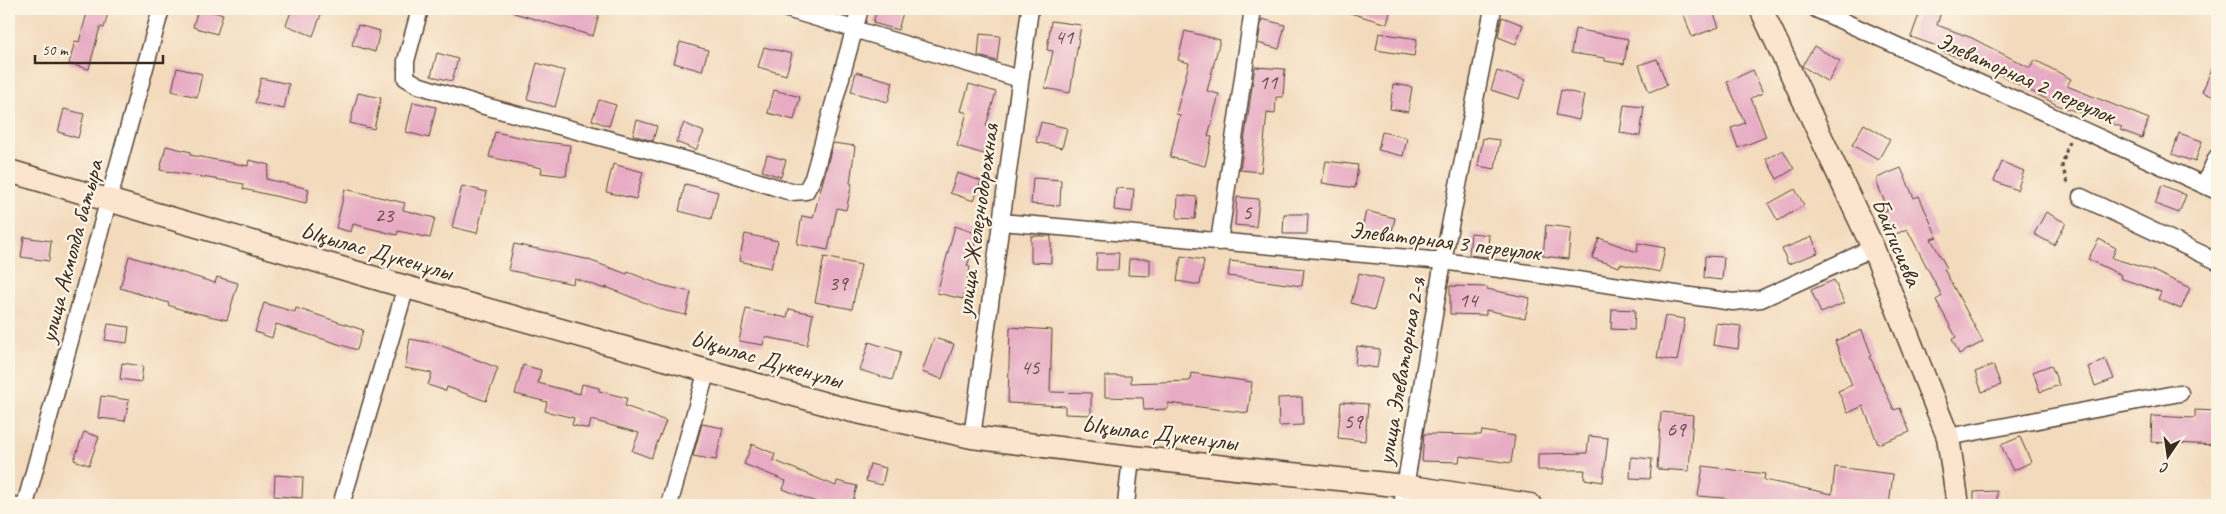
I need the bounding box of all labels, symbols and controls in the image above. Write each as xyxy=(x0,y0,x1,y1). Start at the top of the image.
house number: 41 xyxy=(1055,24,1075,50)
street label: Элеваторная 2 переулок xyxy=(1932,25,2122,132)
scale bar xyxy=(35,32,162,64)
text: 50 m xyxy=(42,41,69,60)
house number: 11 xyxy=(1259,69,1279,95)
street label: улица Железнодорожная xyxy=(948,120,1007,320)
street label: улица Акмолда батыра xyxy=(32,155,110,347)
street label: Байгисиева xyxy=(1865,193,1930,292)
house number: 5 xyxy=(1242,199,1253,225)
house number: 23 xyxy=(375,202,395,228)
street label: Элеваторная 3 переулок xyxy=(1348,214,1544,268)
street label: Ықылас Дүкенұлы xyxy=(298,215,458,288)
house number: 39 xyxy=(829,270,849,296)
street label: улица Элеваторная 2-я xyxy=(1369,274,1432,469)
house number: 14 xyxy=(1459,287,1480,313)
street label: Ықылас Дүкенұлы xyxy=(688,323,848,396)
house number: 45 xyxy=(1021,354,1041,380)
house number: 59 xyxy=(1344,408,1364,434)
street label: Ықылас Дүкенұлы xyxy=(1081,409,1241,458)
house number: 69 xyxy=(1667,416,1687,442)
north arrow xyxy=(2144,432,2194,482)
text: С xyxy=(2158,459,2170,477)

